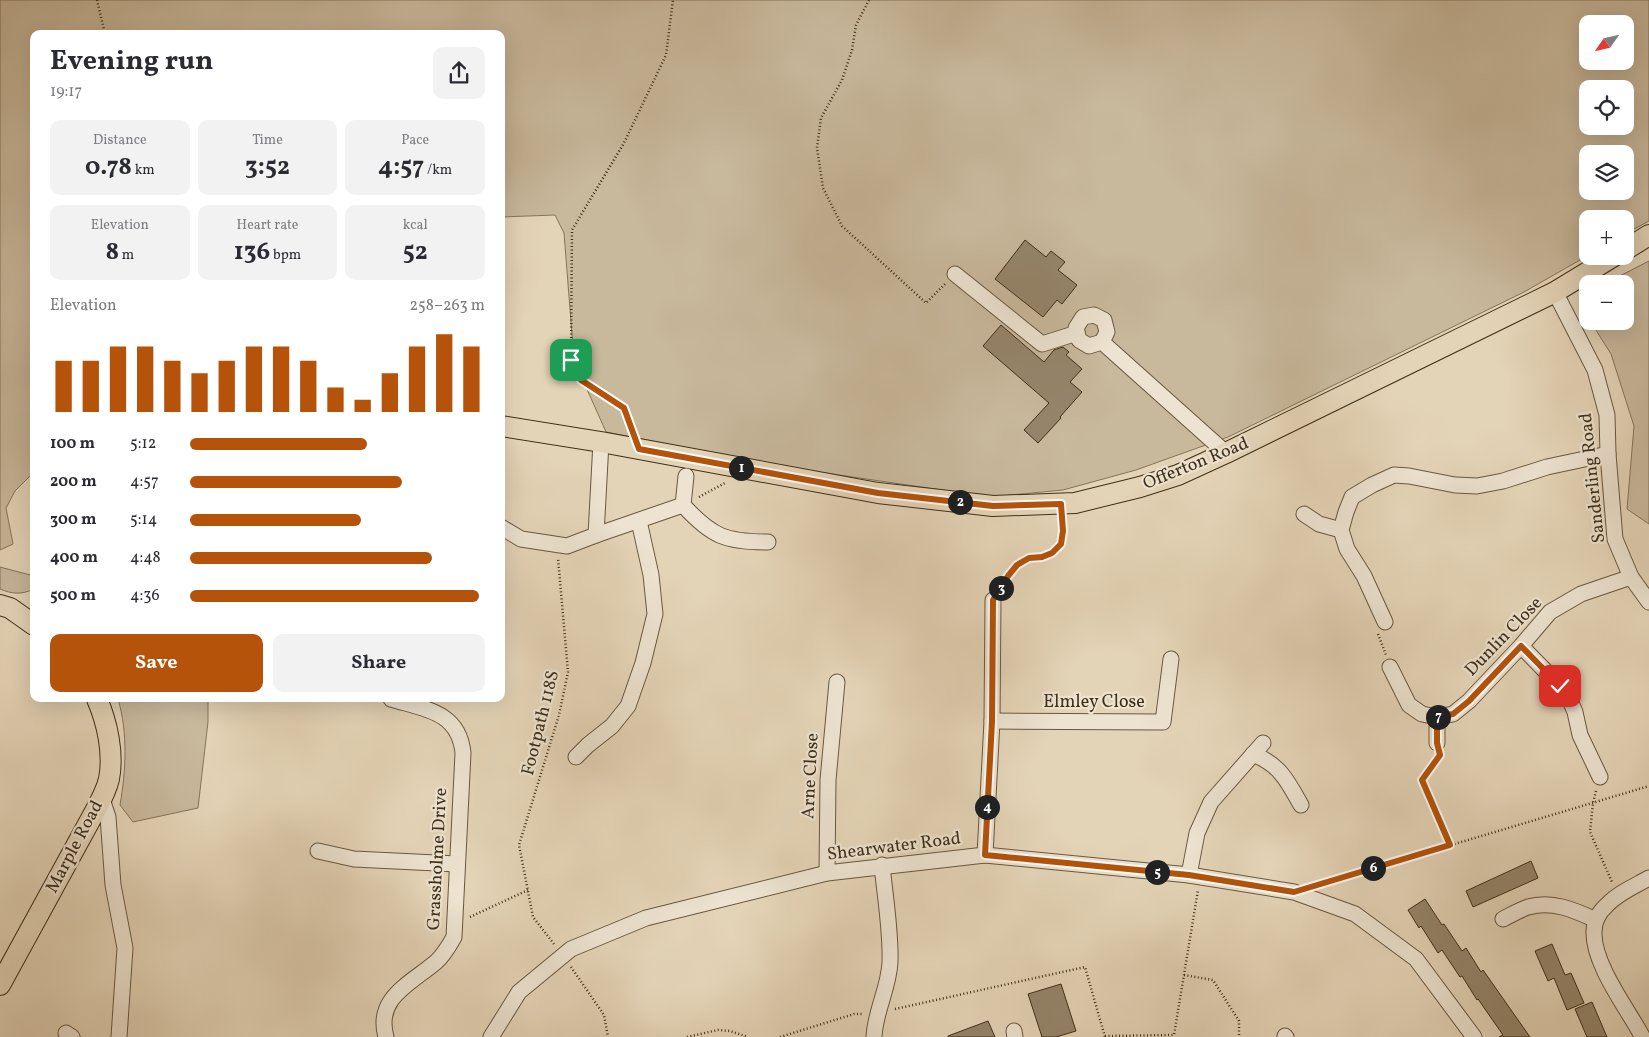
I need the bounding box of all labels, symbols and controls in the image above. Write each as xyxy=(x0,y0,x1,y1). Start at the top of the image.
north arrow xyxy=(1579,15,1634,70)
map controls xyxy=(1579,15,1634,330)
text: Evening run xyxy=(50,42,214,81)
button: share xyxy=(433,47,485,99)
button: locate xyxy=(1579,80,1634,135)
text: 19:17 xyxy=(50,81,82,103)
text: Distance xyxy=(93,131,147,150)
text: Time xyxy=(252,131,283,150)
text: Pace xyxy=(401,131,429,150)
button: layers xyxy=(1579,145,1634,200)
text: 0.78 xyxy=(85,150,132,185)
text: 3:52 xyxy=(245,150,290,185)
text: 4:57 xyxy=(378,150,424,185)
text: km xyxy=(132,161,155,180)
text: /km xyxy=(424,161,452,180)
button: + xyxy=(1579,210,1634,265)
text: Elevation xyxy=(91,216,149,235)
text: Heart rate xyxy=(237,216,298,235)
text: kcal xyxy=(403,216,428,235)
text: 8 xyxy=(105,235,119,270)
text: 136 xyxy=(234,235,270,270)
text: 52 xyxy=(403,235,428,270)
text: m xyxy=(119,246,134,265)
text: bpm xyxy=(270,246,301,265)
button: − xyxy=(1579,275,1634,330)
text: Elevation xyxy=(50,295,117,317)
text: 258–263 m xyxy=(409,295,485,317)
pin xyxy=(550,339,592,381)
icon: arrive xyxy=(557,346,585,374)
street label: Sanderling Road xyxy=(1574,412,1612,544)
street label: Offerton Road xyxy=(1139,431,1253,497)
text: 100 m xyxy=(50,433,95,455)
text: 5:12 xyxy=(130,433,156,455)
pin: 1 xyxy=(728,456,754,480)
text: 1 xyxy=(739,459,744,478)
text: 200 m xyxy=(50,471,97,493)
text: 4:57 xyxy=(130,471,159,493)
pin: 2 xyxy=(948,490,972,514)
text: 2 xyxy=(957,493,964,512)
text: 300 m xyxy=(50,509,96,531)
text: 5:14 xyxy=(130,509,157,531)
text: 400 m xyxy=(50,547,98,569)
text: 4:48 xyxy=(130,547,161,569)
pin: 3 xyxy=(988,576,1014,600)
text: 3 xyxy=(998,579,1005,598)
text: 500 m xyxy=(50,585,96,607)
text: 4:36 xyxy=(130,585,160,607)
street label: Dunlin Close xyxy=(1460,592,1548,682)
button: Save xyxy=(50,634,263,692)
button: Share xyxy=(273,634,485,692)
pin xyxy=(1539,665,1581,707)
street label: Footpath 118S xyxy=(516,668,566,778)
icon: check xyxy=(1546,672,1574,700)
street label: Elmley Close xyxy=(1043,690,1145,715)
pin: 7 xyxy=(1426,704,1450,730)
text: 7 xyxy=(1435,708,1442,727)
street label: Arne Close xyxy=(796,732,826,820)
street label: Grassholme Drive xyxy=(422,787,454,931)
pin: 4 xyxy=(974,794,1000,820)
street label: Marple Road xyxy=(40,796,110,898)
text: 4 xyxy=(983,798,992,817)
street label: Shearwater Road xyxy=(826,826,962,868)
pin: 6 xyxy=(1360,856,1386,880)
text: 6 xyxy=(1370,859,1377,878)
pin: 5 xyxy=(1144,860,1170,884)
text: 5 xyxy=(1154,863,1161,882)

